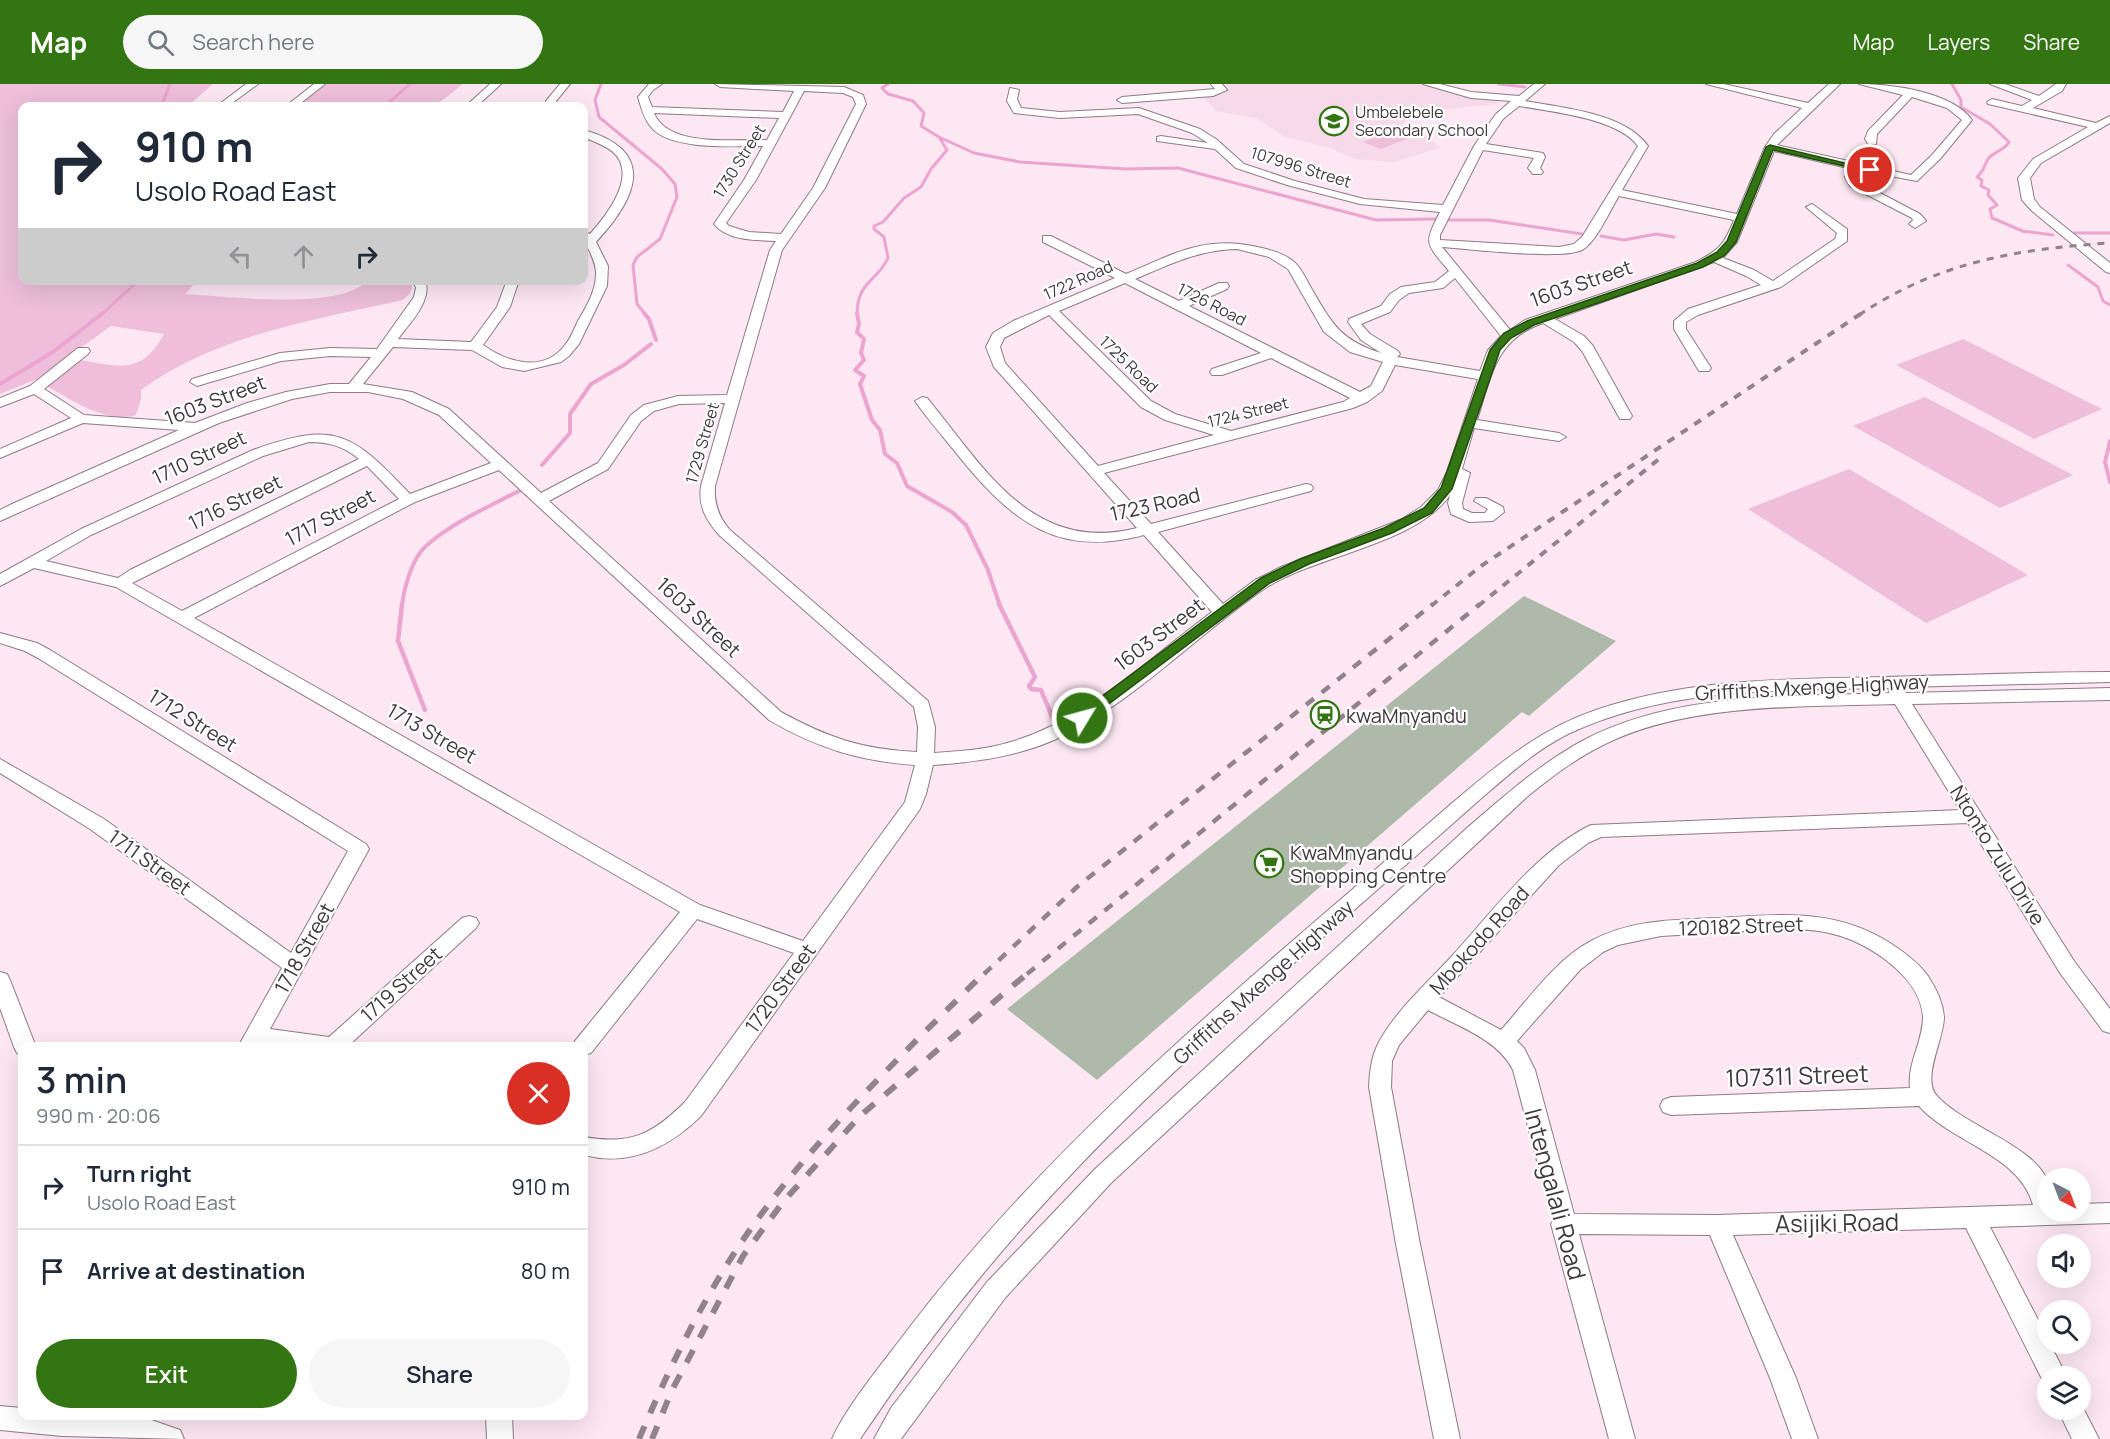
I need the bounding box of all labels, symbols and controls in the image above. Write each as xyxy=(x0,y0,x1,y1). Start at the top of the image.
search box xyxy=(123,15,543,69)
text: Map xyxy=(30,23,87,61)
icon: search xyxy=(144,26,177,59)
text: Search here xyxy=(192,27,315,57)
text: Map xyxy=(1853,28,1894,56)
text: Layers xyxy=(1927,28,1990,56)
text: Share xyxy=(2023,28,2080,56)
place label: Umbelebele Secondary School xyxy=(1355,101,1488,141)
school or university icon: Umbelebele Secondary School xyxy=(1318,105,1350,137)
text: 910 m xyxy=(135,117,253,175)
street label: 1730 Street xyxy=(708,120,770,202)
icon: right xyxy=(36,126,114,204)
street label: 107996 Street xyxy=(1248,141,1354,193)
pin xyxy=(1844,144,1895,195)
icon: arrive xyxy=(1853,153,1886,186)
text: Usolo Road East xyxy=(135,172,337,209)
icon: left xyxy=(224,240,257,273)
icon: ahead xyxy=(287,240,320,273)
icon: right xyxy=(350,240,383,273)
street label: 1603 Street xyxy=(1526,253,1636,313)
street label: 1722 Road xyxy=(1040,255,1116,305)
street label: 1726 Road xyxy=(1174,277,1250,331)
street label: 1725 Road xyxy=(1095,330,1163,398)
street label: 1603 Street xyxy=(161,368,269,432)
street label: 1724 Street xyxy=(1205,391,1291,433)
street label: 1729 Street xyxy=(680,400,724,486)
street label: 1710 Street xyxy=(148,424,250,490)
street label: 1716 Street xyxy=(184,468,286,536)
street label: 1723 Road xyxy=(1107,481,1203,527)
street label: 1717 Street xyxy=(280,482,380,552)
street label: 1603 Street xyxy=(651,571,747,663)
street label: 1603 Street xyxy=(1108,591,1210,677)
street label: Griffiths Mxenge Highway xyxy=(1694,667,1930,707)
street label: 1712 Street xyxy=(144,682,242,758)
position arrow xyxy=(1050,686,1114,750)
street label: 1713 Street xyxy=(382,696,482,770)
station icon: kwaMnyandu xyxy=(1309,699,1341,731)
place label: kwaMnyandu xyxy=(1346,702,1467,729)
street label: Ntonto Zulu Drive xyxy=(1944,780,2052,930)
street label: 1711 Street xyxy=(103,823,197,901)
place label: KwaMnyandu Shopping Centre xyxy=(1290,839,1446,889)
supermarket icon: KwaMnyandu Shopping Centre xyxy=(1253,847,1285,879)
street label: Mbokodo Road xyxy=(1423,880,1535,1000)
street label: Griffiths Mxenge Highway xyxy=(1167,893,1359,1070)
street label: 1718 Street xyxy=(268,898,340,998)
street label: 120182 Street xyxy=(1678,910,1804,942)
street label: 1720 Street xyxy=(738,938,822,1038)
street label: 1719 Street xyxy=(355,940,447,1028)
text: 3 min xyxy=(36,1055,127,1104)
street label: 107311 Street xyxy=(1725,1056,1869,1094)
button: close xyxy=(507,1062,570,1125)
text: 990 m · 20:06 xyxy=(36,1102,161,1129)
street label: Intengalali Road xyxy=(1517,1105,1595,1283)
text: Turn right xyxy=(87,1159,192,1189)
north arrow xyxy=(2037,1168,2091,1222)
map controls xyxy=(2037,1168,2091,1420)
icon: right xyxy=(36,1171,69,1204)
text: 910 m xyxy=(511,1172,570,1202)
text: Usolo Road East xyxy=(87,1189,236,1216)
street label: Asijiki Road xyxy=(1775,1204,1899,1240)
button: sound xyxy=(2037,1234,2091,1288)
icon: arrive xyxy=(36,1255,69,1288)
text: Arrive at destination xyxy=(87,1256,305,1286)
text: 80 m xyxy=(521,1256,570,1286)
button: search xyxy=(2037,1300,2091,1354)
button: Exit xyxy=(36,1339,297,1408)
button: Share xyxy=(309,1339,570,1408)
button: layers xyxy=(2037,1366,2091,1420)

